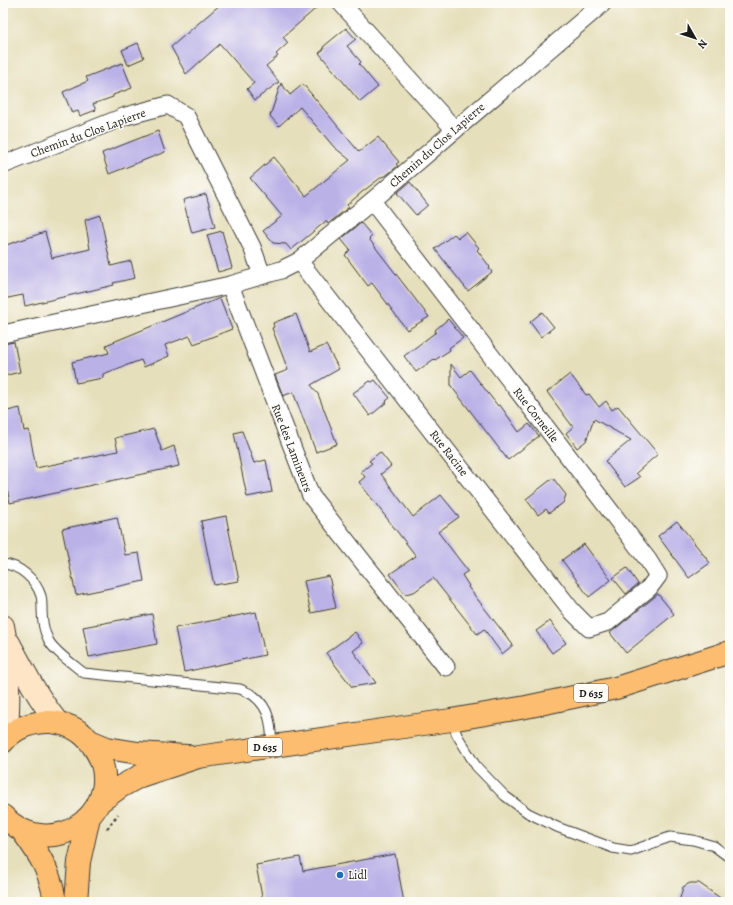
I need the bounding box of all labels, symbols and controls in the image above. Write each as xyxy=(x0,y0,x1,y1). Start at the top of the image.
north arrow xyxy=(675,18,715,58)
text: N xyxy=(694,36,711,52)
street label: Chemin du Clos Lapierre xyxy=(386,99,488,191)
street label: Chemin du Clos Lapierre xyxy=(28,105,148,161)
street label: Rue Corneille xyxy=(509,384,563,446)
street label: Rue des Lamineurs xyxy=(268,402,316,495)
street label: Rue Racine xyxy=(426,427,472,479)
road number: D 635 xyxy=(574,684,608,702)
road number: D 635 xyxy=(248,738,282,756)
place label: Lidl xyxy=(348,867,367,883)
marker: Lidl xyxy=(335,870,345,880)

